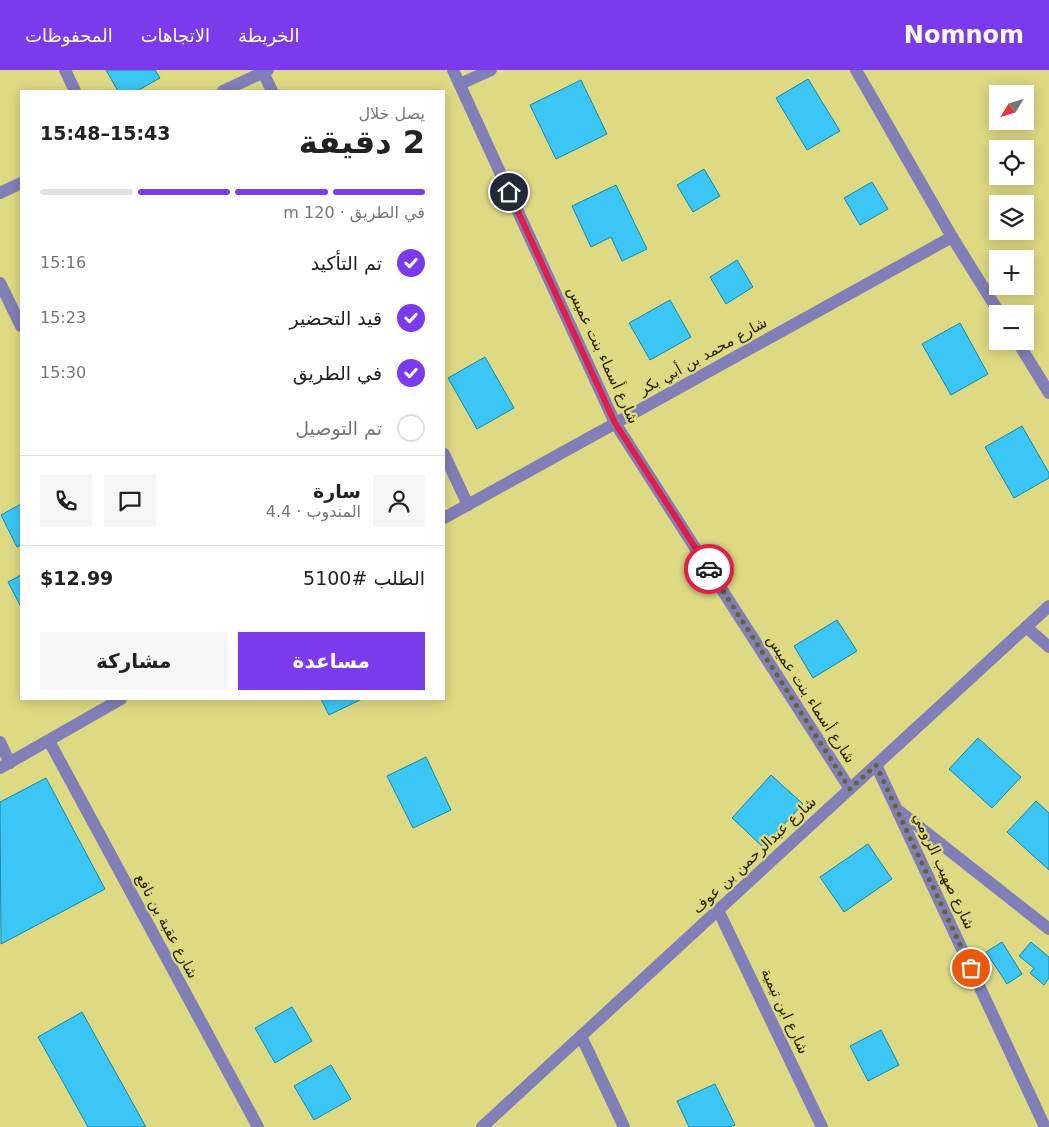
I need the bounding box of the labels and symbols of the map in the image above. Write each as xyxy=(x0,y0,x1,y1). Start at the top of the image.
north arrow xyxy=(989,85,1034,130)
pin xyxy=(488,171,530,213)
street label: شارع أسماء بنت عميس xyxy=(563,283,644,426)
street label: شارع محمد بن أبي بكر xyxy=(634,312,771,400)
courier xyxy=(684,544,734,594)
street label: شارع أسماء بنت عميس xyxy=(763,631,860,767)
street label: شارع عبدالرحمن بن عوف xyxy=(688,793,820,917)
street label: شارع صهيب الرومي xyxy=(908,810,979,933)
street label: شارع عقبة بن نافع xyxy=(132,870,202,982)
pin xyxy=(950,947,992,989)
street label: شارع ابن تيمية xyxy=(757,965,813,1057)

